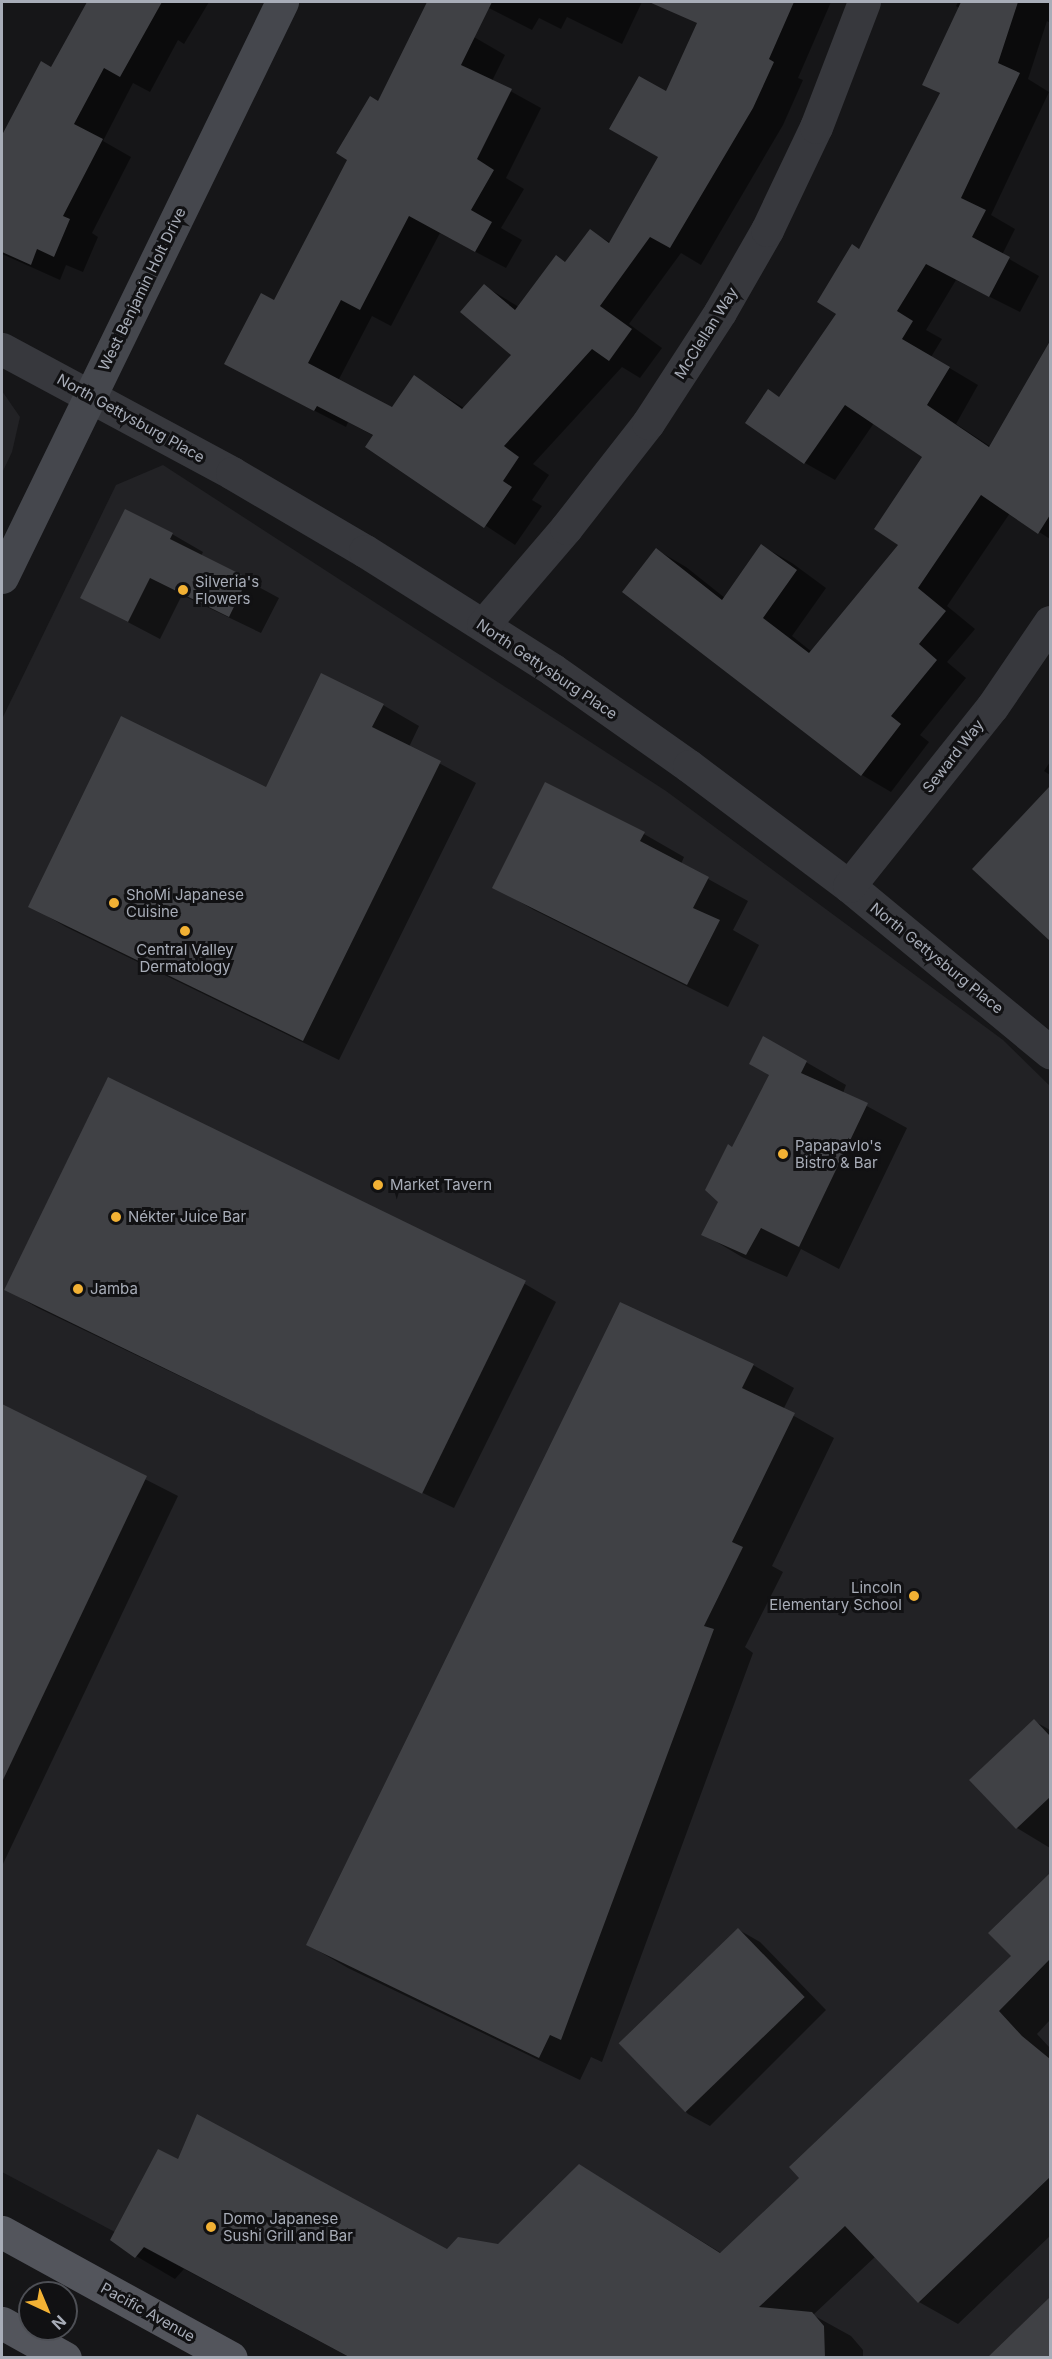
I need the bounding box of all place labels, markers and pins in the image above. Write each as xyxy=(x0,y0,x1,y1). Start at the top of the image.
place label: Silveria's Flowers xyxy=(195,572,259,607)
marker: Silveria's Flowers xyxy=(176,583,190,597)
place label: ShoMi Japanese Cuisine xyxy=(126,885,244,920)
marker: ShoMi Japanese Cuisine xyxy=(107,896,121,910)
marker: Central Valley Dermatology xyxy=(178,924,192,938)
place label: Central Valley Dermatology xyxy=(136,940,234,975)
place label: Papapavlo's Bistro & Bar xyxy=(795,1136,882,1171)
marker: Papapavlo's Bistro & Bar xyxy=(776,1147,790,1161)
place label: Market Tavern xyxy=(390,1176,492,1194)
marker: Market Tavern xyxy=(371,1178,385,1192)
place label: Nékter Juice Bar xyxy=(128,1208,246,1226)
marker: Nékter Juice Bar xyxy=(109,1210,123,1224)
place label: Jamba xyxy=(90,1280,138,1298)
marker: Jamba xyxy=(71,1282,85,1296)
place label: Lincoln Elementary School xyxy=(769,1578,902,1613)
marker: Lincoln Elementary School xyxy=(907,1589,921,1603)
place label: Domo Japanese Sushi Grill and Bar xyxy=(223,2209,353,2244)
marker: Domo Japanese Sushi Grill and Bar xyxy=(204,2220,218,2234)

